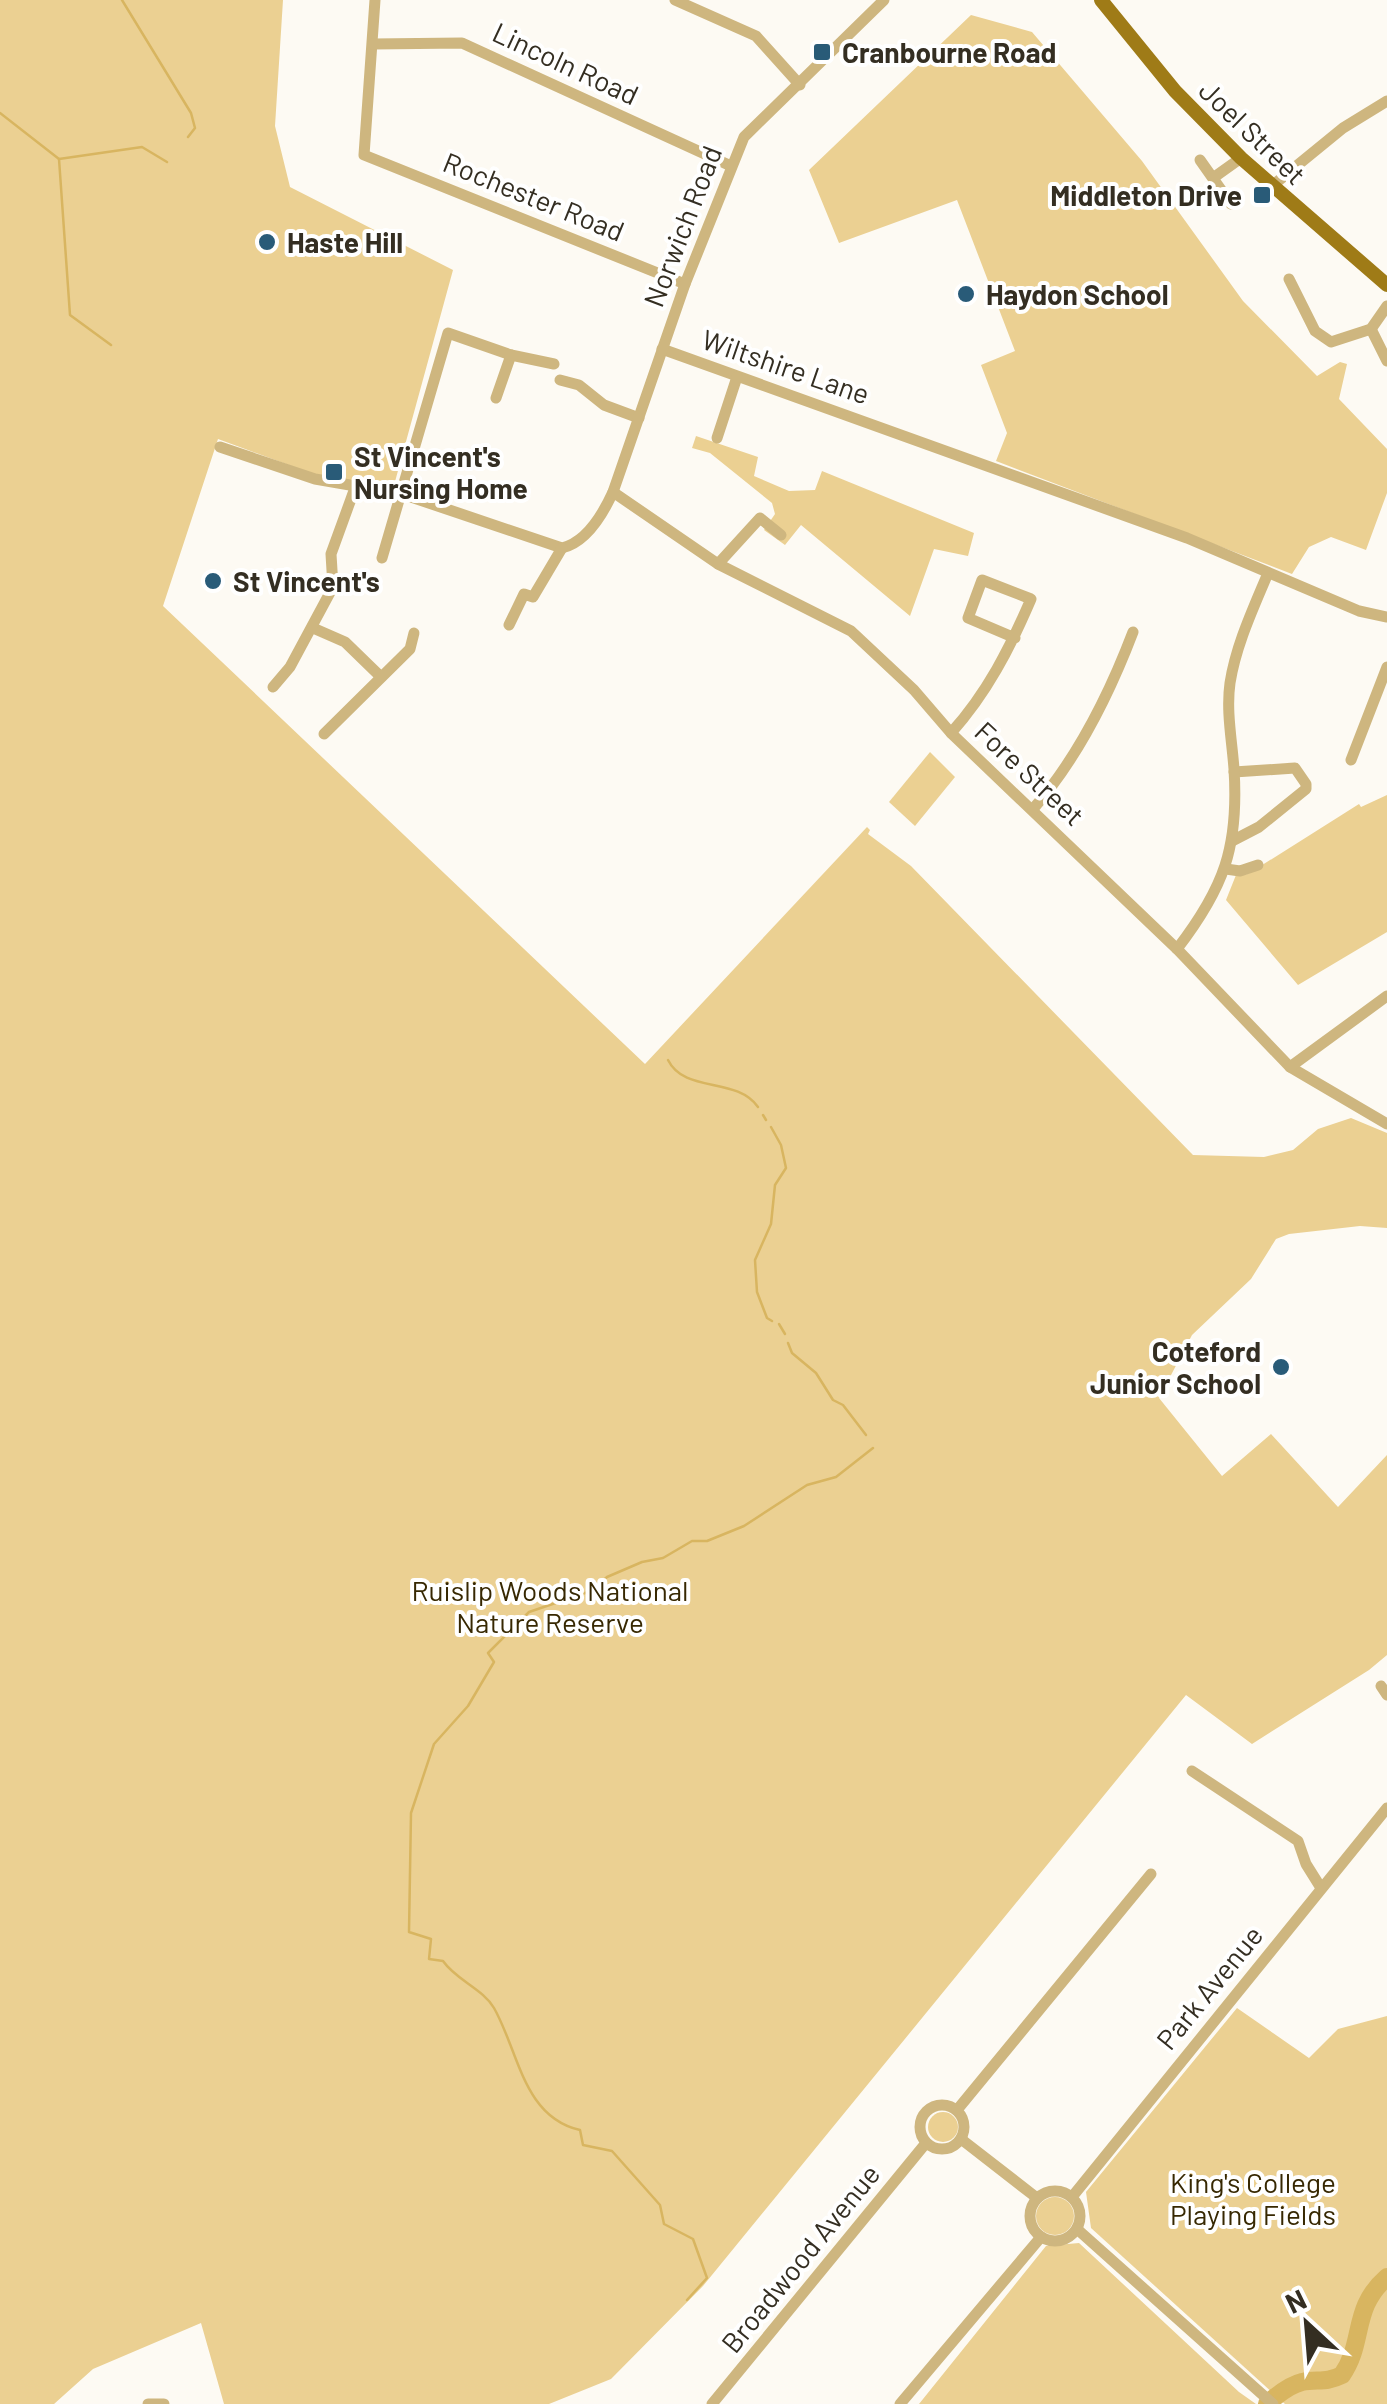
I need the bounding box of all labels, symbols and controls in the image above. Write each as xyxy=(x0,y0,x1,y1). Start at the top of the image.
street label: Lincoln Road xyxy=(488,14,644,112)
place label: Cranbourne Road xyxy=(842,35,1056,69)
marker: Cranbourne Road xyxy=(811,41,833,63)
street label: Joel Street xyxy=(1193,73,1313,191)
street label: Norwich Road xyxy=(636,141,728,311)
street label: Rochester Road xyxy=(438,144,630,248)
place label: Middleton Drive xyxy=(1050,178,1242,212)
marker: Middleton Drive xyxy=(1251,184,1273,206)
place label: Haste Hill xyxy=(287,225,403,259)
marker: Haste Hill xyxy=(256,231,278,253)
place label: Haydon School xyxy=(986,277,1168,311)
marker: Haydon School xyxy=(955,283,977,305)
street label: Wiltshire Lane xyxy=(698,321,874,411)
place label: St Vincent's Nursing Home xyxy=(354,439,528,505)
marker: St Vincent's Nursing Home xyxy=(323,461,345,483)
place label: St Vincent's xyxy=(233,564,380,598)
marker: St Vincent's xyxy=(202,570,224,592)
street label: Fore Street xyxy=(968,714,1092,832)
place label: Coteford Junior School xyxy=(1090,1334,1261,1400)
marker: Coteford Junior School xyxy=(1270,1356,1292,1378)
park label: Ruislip Woods National Nature Reserve xyxy=(411,1573,689,1639)
street label: Park Avenue xyxy=(1149,1918,1269,2056)
street label: Broadwood Avenue xyxy=(714,2157,886,2359)
park label: King's College Playing Fields xyxy=(1170,2165,1336,2231)
north arrow xyxy=(1257,2274,1357,2374)
text: N xyxy=(1280,2281,1311,2320)

